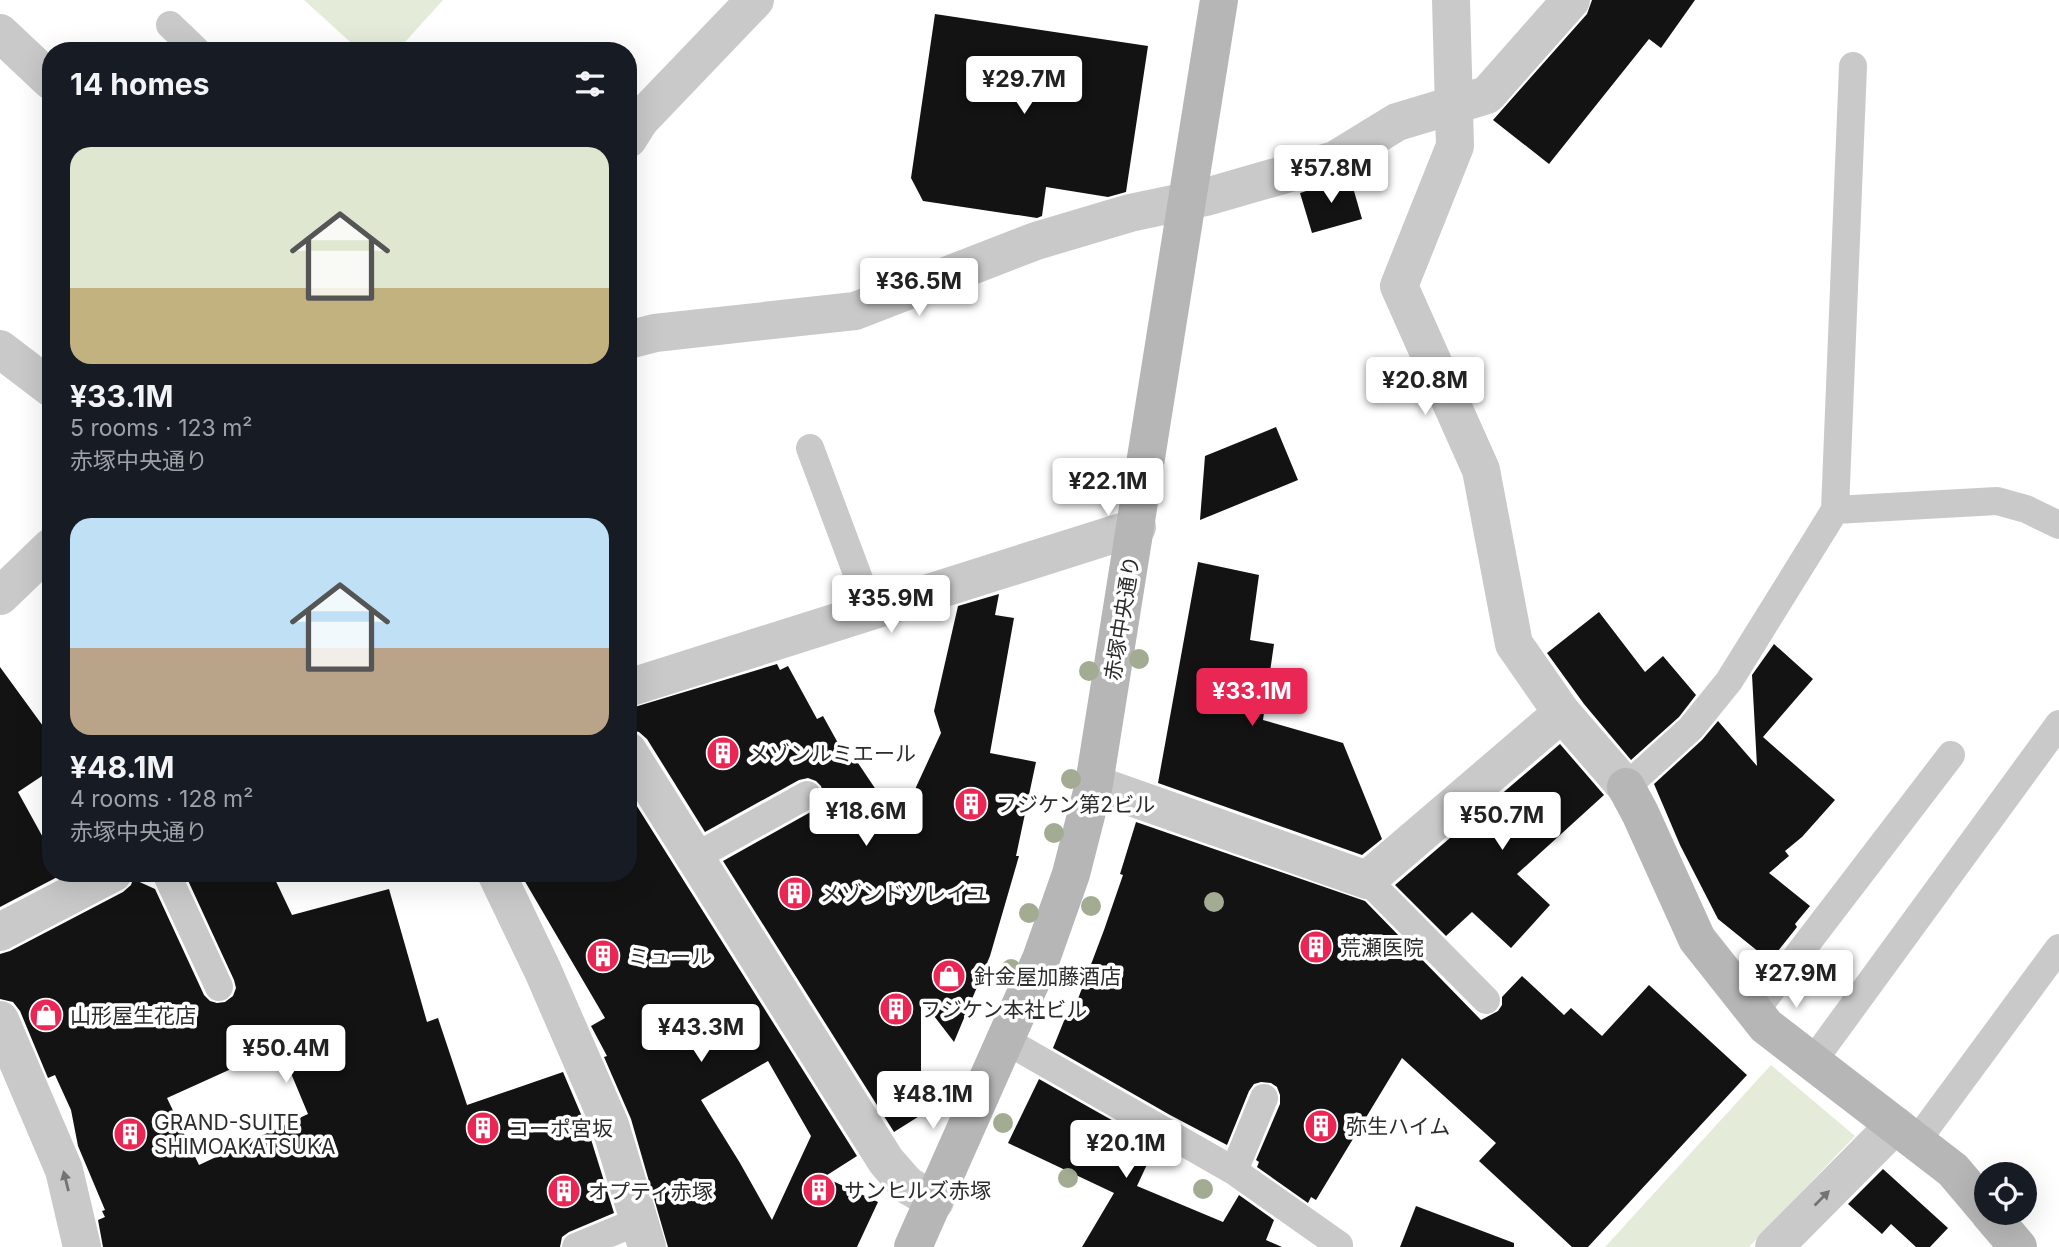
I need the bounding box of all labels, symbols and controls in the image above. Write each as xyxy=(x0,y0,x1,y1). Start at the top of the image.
pin: ¥29.7M xyxy=(967,57,1081,116)
icon: filters xyxy=(571,65,609,103)
text: ¥29.7M xyxy=(982,65,1066,93)
text: 14 homes xyxy=(70,66,209,102)
pin: ¥57.8M xyxy=(1274,146,1388,205)
text: ¥57.8M xyxy=(1290,154,1372,182)
icon: home xyxy=(277,193,403,319)
pin: ¥36.5M xyxy=(862,258,976,318)
text: ¥36.5M xyxy=(876,267,962,295)
pin: ¥20.8M xyxy=(1368,358,1482,417)
text: ¥20.8M xyxy=(1382,366,1468,394)
text: ¥33.1M xyxy=(70,378,173,414)
text: 5 rooms · 123 m² xyxy=(70,414,253,442)
text: 赤塚中央通り xyxy=(70,447,208,475)
pin: ¥22.1M xyxy=(1051,458,1165,518)
text: ¥22.1M xyxy=(1068,467,1148,495)
street label: 赤塚中央通り xyxy=(1100,554,1144,682)
icon: home xyxy=(277,564,403,690)
pin: ¥35.9M xyxy=(834,576,948,635)
text: ¥35.9M xyxy=(848,584,934,612)
pin: ¥33.1M xyxy=(1195,668,1309,728)
text: ¥33.1M xyxy=(1212,677,1292,705)
building icon: メゾンルミエール xyxy=(704,734,742,772)
place label: メゾンルミエール xyxy=(748,741,916,766)
text: ¥48.1M xyxy=(70,749,175,785)
text: 4 rooms · 128 m² xyxy=(70,785,253,813)
building icon: フジケン第2ビル xyxy=(952,785,990,823)
pin: ¥18.6M xyxy=(809,788,923,848)
place label: フジケン第2ビル xyxy=(996,792,1155,817)
pin: ¥50.7M xyxy=(1445,792,1559,852)
text: ¥18.6M xyxy=(826,797,906,825)
text: ¥50.7M xyxy=(1460,801,1544,829)
text: 赤塚中央通り xyxy=(70,818,208,846)
building icon: メゾンドソレイユ xyxy=(776,874,814,912)
place label: メゾンドソレイユ xyxy=(820,881,988,906)
building icon: 荒瀬医院 xyxy=(1297,928,1335,966)
place label: 荒瀬医院 xyxy=(1340,935,1424,960)
building icon: ミュール xyxy=(584,937,622,975)
place label: ミュール xyxy=(628,944,712,969)
pin: ¥27.9M xyxy=(1739,950,1853,1010)
shop icon: 針金屋加藤酒店 xyxy=(930,957,968,995)
text: ¥27.9M xyxy=(1755,959,1837,987)
place label: 針金屋加藤酒店 xyxy=(974,964,1121,989)
building icon: フジケン本社ビル xyxy=(877,990,915,1028)
shop icon: 山形屋生花店 xyxy=(27,996,65,1034)
place label: フジケン本社ビル xyxy=(920,997,1087,1022)
place label: 山形屋生花店 xyxy=(70,1003,196,1028)
pin: ¥43.3M xyxy=(644,1004,758,1064)
text: ¥43.3M xyxy=(658,1013,744,1041)
pin: ¥50.4M xyxy=(229,1026,343,1085)
text: ¥50.4M xyxy=(242,1034,330,1062)
pin: ¥48.1M xyxy=(876,1072,990,1131)
text: ¥48.1M xyxy=(893,1080,973,1108)
building icon: 弥生ハイム xyxy=(1302,1107,1340,1145)
building icon: コーポ宮坂 xyxy=(464,1109,502,1147)
place label: GRAND-SUITE SHIMOAKATSUKA xyxy=(154,1110,336,1159)
place label: 弥生ハイム xyxy=(1346,1114,1450,1139)
building icon: GRAND-SUITE SHIMOAKATSUKA xyxy=(111,1115,149,1153)
place label: コーポ宮坂 xyxy=(508,1116,613,1141)
pin: ¥20.1M xyxy=(1069,1120,1183,1180)
text: ¥20.1M xyxy=(1086,1129,1166,1157)
map controls xyxy=(1974,1162,2037,1225)
button: locate xyxy=(1974,1162,2037,1225)
one-way arrow xyxy=(60,1170,71,1192)
building icon: サンヒルズ赤塚 xyxy=(800,1171,838,1209)
building icon: オプティ赤塚 xyxy=(545,1172,583,1210)
place label: サンヒルズ赤塚 xyxy=(844,1178,991,1203)
place label: オプティ赤塚 xyxy=(588,1179,713,1204)
one-way arrow xyxy=(1813,1190,1830,1207)

